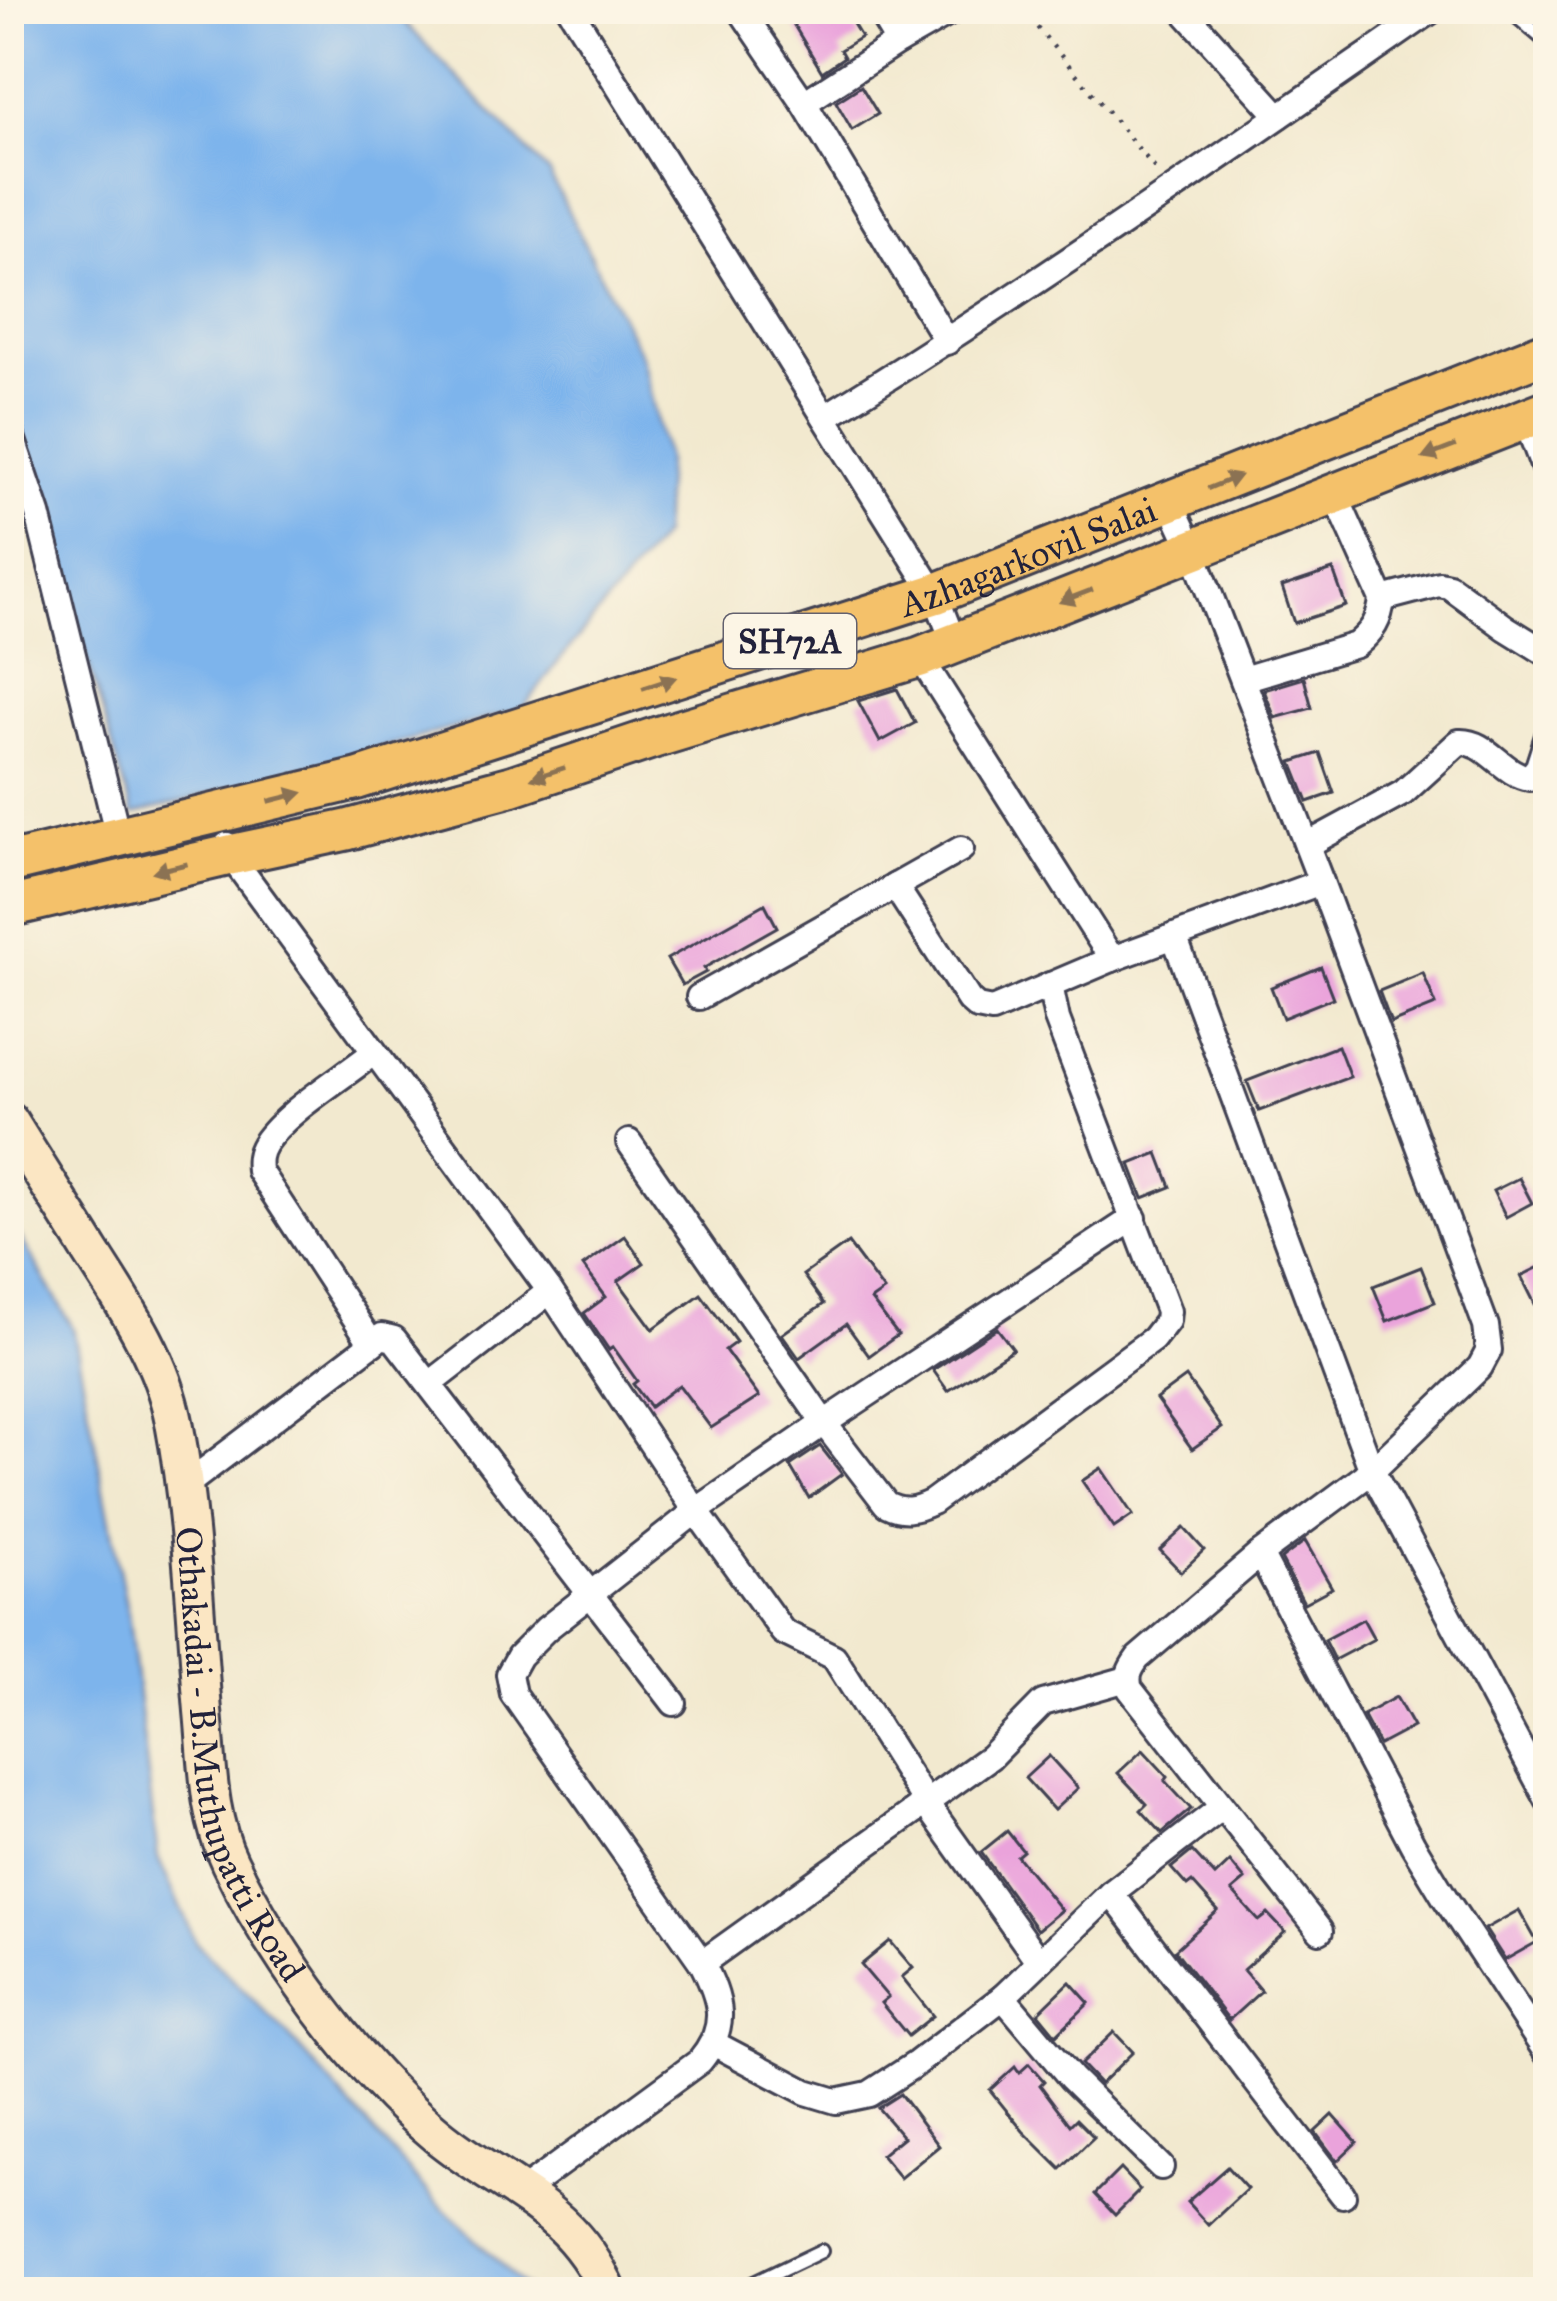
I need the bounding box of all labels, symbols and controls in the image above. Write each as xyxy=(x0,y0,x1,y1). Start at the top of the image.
one-way arrow xyxy=(1420,443,1456,462)
one-way arrow xyxy=(1206,471,1242,490)
street label: Azhagarkovil Salai xyxy=(893,488,1163,627)
one-way arrow xyxy=(1058,587,1094,606)
road number: SH72A xyxy=(724,614,856,668)
one-way arrow xyxy=(641,672,678,691)
one-way arrow xyxy=(529,765,566,784)
one-way arrow xyxy=(268,787,305,806)
one-way arrow xyxy=(150,860,188,879)
street label: Othakadai - B.Muthupatti Road xyxy=(166,1525,315,1990)

